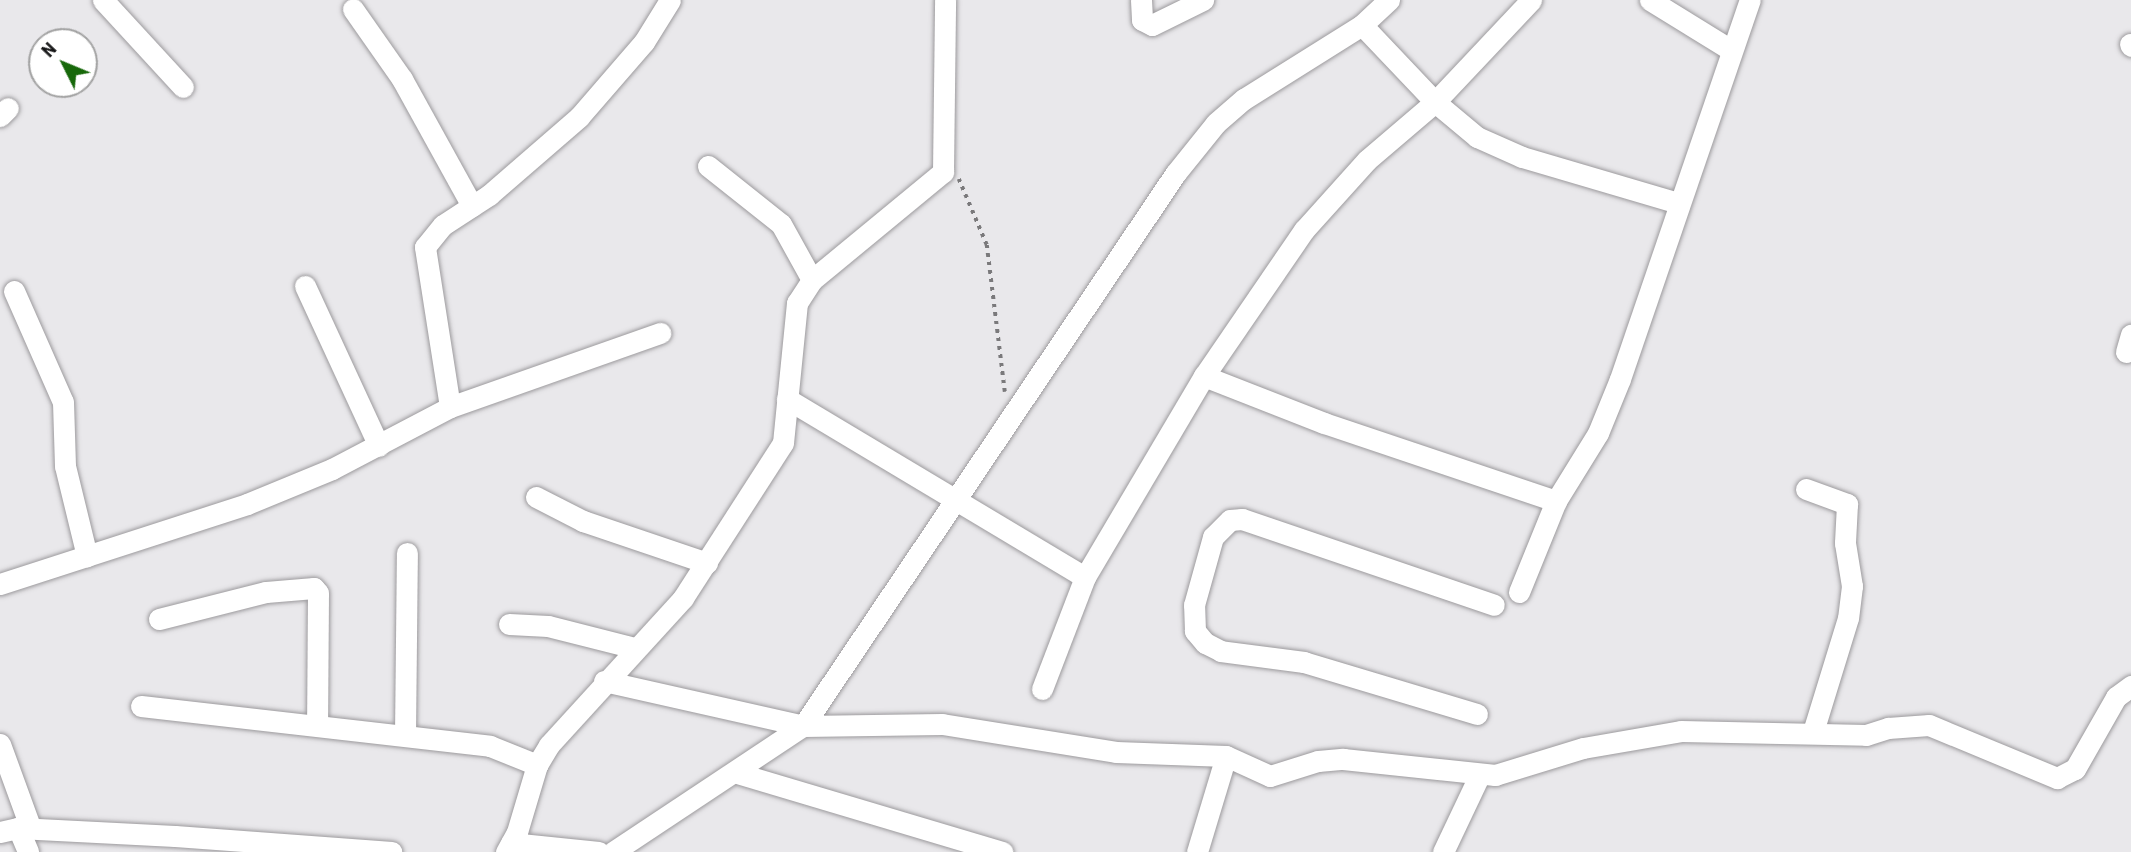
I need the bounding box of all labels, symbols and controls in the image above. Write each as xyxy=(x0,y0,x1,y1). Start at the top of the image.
north arrow xyxy=(28,28,98,98)
text: N xyxy=(36,38,61,62)

